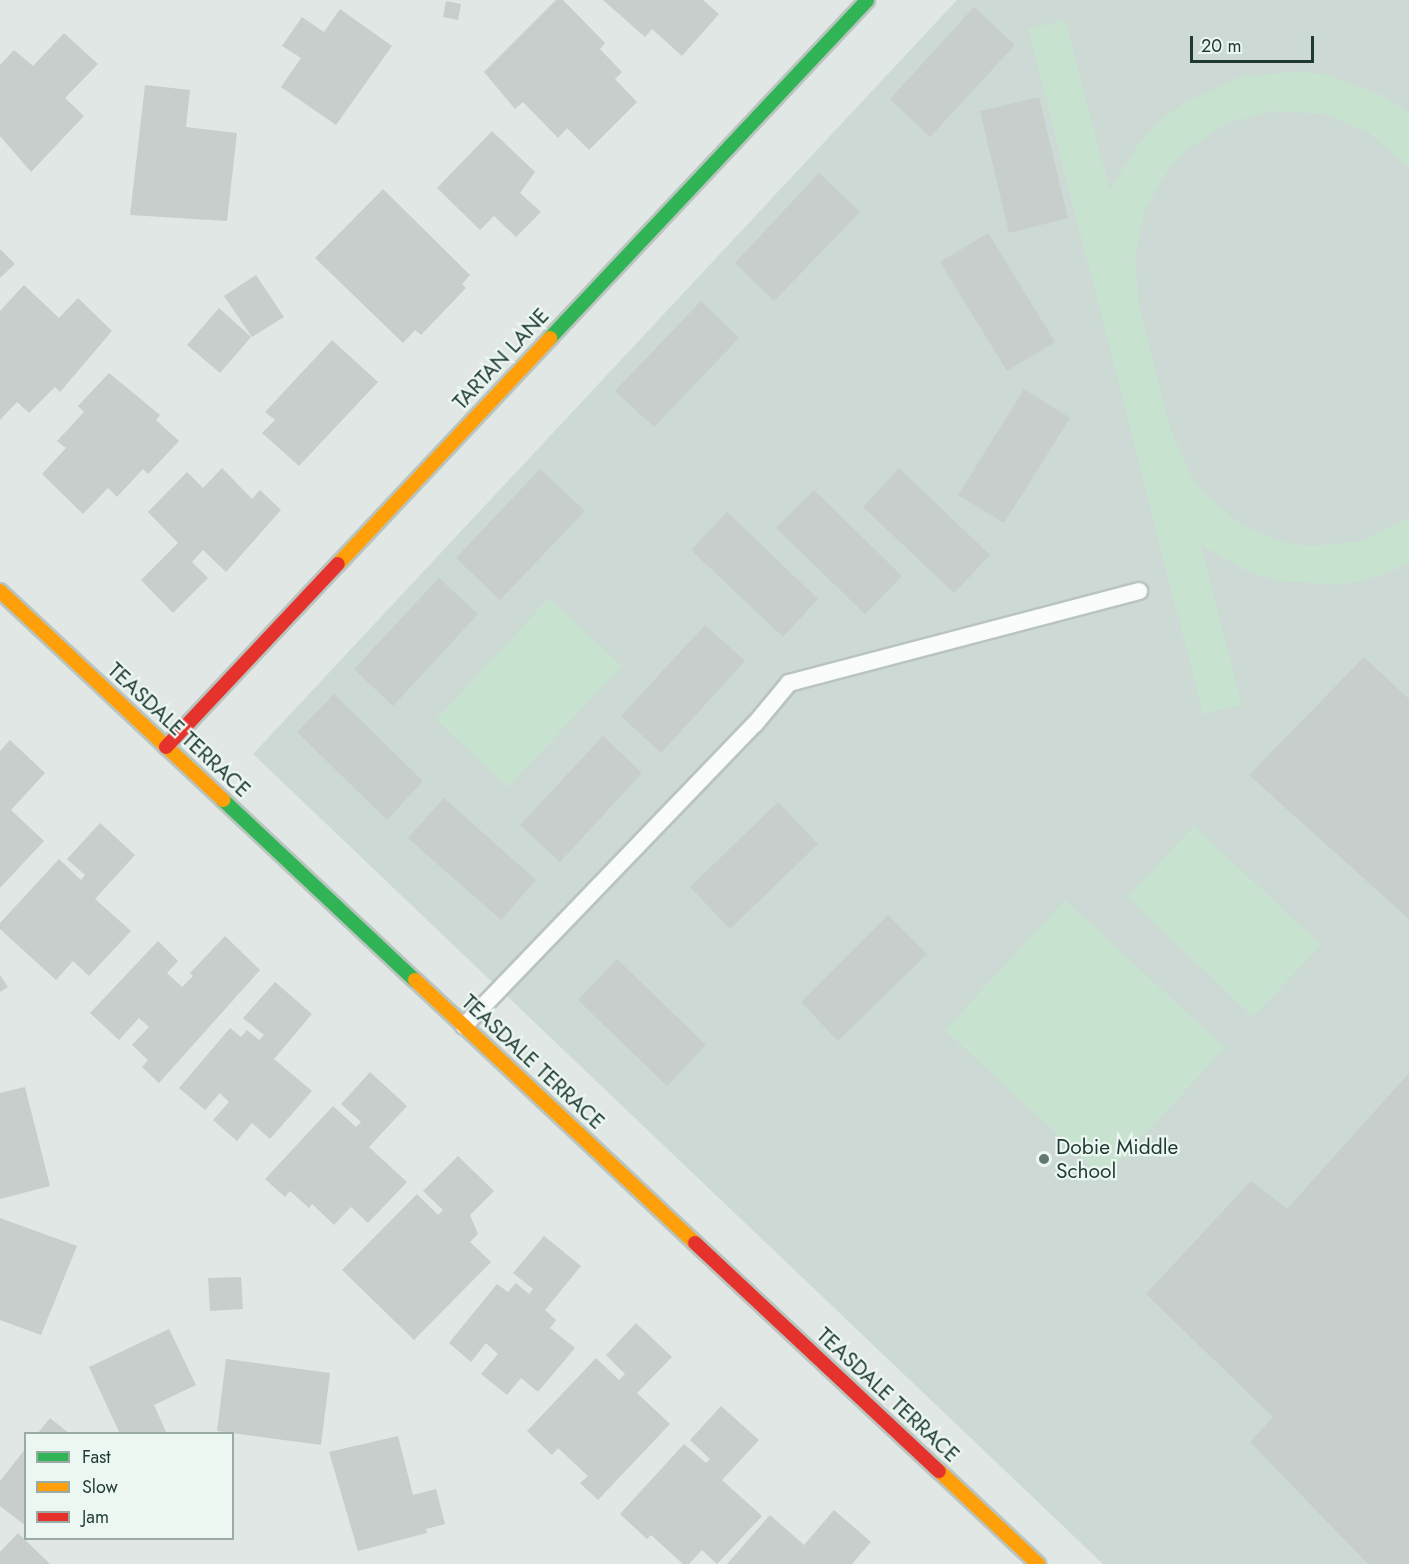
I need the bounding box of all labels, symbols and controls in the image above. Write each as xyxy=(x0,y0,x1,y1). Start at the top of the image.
scale bar xyxy=(1193,24,1318,62)
text: 20 m xyxy=(1201,33,1241,59)
street label: TARTAN LANE xyxy=(448,303,554,415)
street label: TEASDALE TERRACE xyxy=(103,658,255,802)
street label: TEASDALE TERRACE xyxy=(457,990,609,1134)
place label: Dobie Middle School xyxy=(1056,1134,1178,1184)
marker: Dobie Middle School xyxy=(1037,1152,1051,1166)
street label: TEASDALE TERRACE xyxy=(812,1323,964,1467)
legend xyxy=(24,1432,234,1540)
text: Fast xyxy=(82,1444,111,1470)
text: Slow xyxy=(82,1474,118,1500)
text: Jam xyxy=(82,1504,109,1530)

